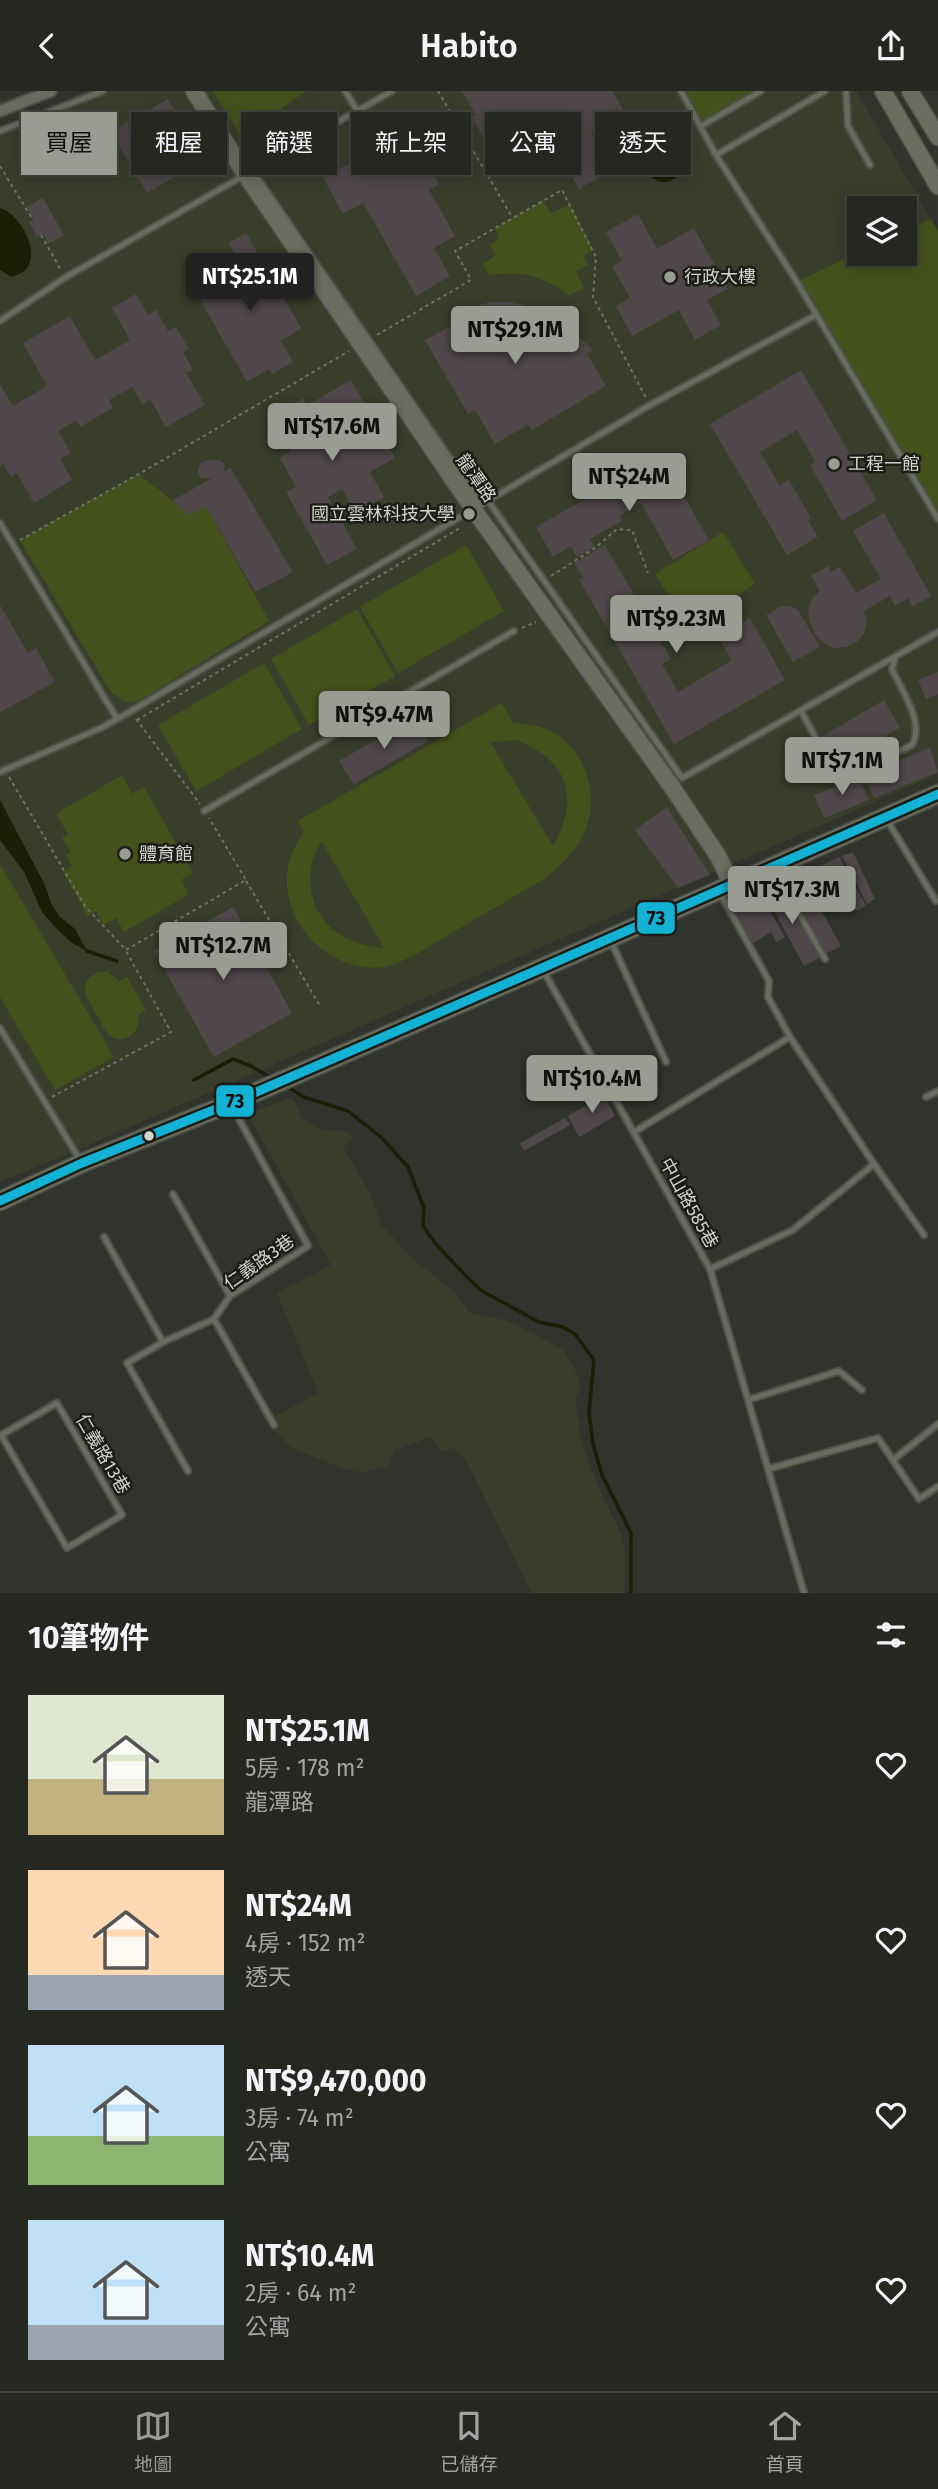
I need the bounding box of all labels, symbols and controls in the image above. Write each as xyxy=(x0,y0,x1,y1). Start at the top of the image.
icon: back xyxy=(28,27,66,65)
text: Habito xyxy=(420,27,518,65)
icon: share xyxy=(872,27,910,65)
chip: 買屋 xyxy=(21,112,117,175)
chip: 租屋 xyxy=(131,112,227,175)
chip: 篩選 xyxy=(241,112,337,175)
chip: 新上架 xyxy=(351,112,471,175)
chip: 公寓 xyxy=(485,112,581,175)
chip: 透天 xyxy=(595,112,691,175)
map controls xyxy=(847,196,917,266)
button: layers xyxy=(847,196,917,266)
pin: NT$25.1M xyxy=(178,253,322,313)
text: NT$25.1M xyxy=(202,262,298,290)
place label: 行政大樓 xyxy=(684,266,756,288)
marker: 行政大樓 xyxy=(662,269,678,285)
pin: NT$29.1M xyxy=(443,307,587,366)
text: NT$29.1M xyxy=(467,315,563,343)
pin: NT$17.6M xyxy=(260,403,404,463)
text: NT$17.6M xyxy=(284,412,380,440)
street label: 龍潭路 xyxy=(452,450,500,506)
pin: NT$24M xyxy=(572,453,686,513)
place label: 工程一館 xyxy=(848,453,920,475)
marker: 工程一館 xyxy=(826,456,842,472)
text: NT$24M xyxy=(588,462,670,490)
place label: 國立雲林科技大學 xyxy=(311,503,455,525)
marker: 國立雲林科技大學 xyxy=(461,506,477,522)
pin: NT$9.23M xyxy=(604,595,748,655)
text: NT$9.23M xyxy=(626,604,726,632)
pin: NT$9.47M xyxy=(312,691,456,751)
text: NT$9.47M xyxy=(335,700,433,728)
pin: NT$7.1M xyxy=(777,737,907,797)
text: NT$7.1M xyxy=(801,746,883,774)
place label: 體育館 xyxy=(139,843,193,865)
marker: 體育館 xyxy=(117,846,133,862)
pin: NT$17.3M xyxy=(720,867,864,926)
text: NT$17.3M xyxy=(744,875,840,903)
line badge: 73 xyxy=(636,901,676,935)
text: 73 xyxy=(647,907,665,930)
pin: NT$12.7M xyxy=(151,923,295,982)
text: NT$12.7M xyxy=(175,931,271,959)
pin: NT$10.4M xyxy=(520,1055,664,1115)
text: NT$10.4M xyxy=(542,1064,642,1092)
line badge: 73 xyxy=(215,1084,255,1118)
text: 73 xyxy=(226,1090,244,1113)
unlabelled marker xyxy=(142,1129,156,1143)
street label: 中山路585巷 xyxy=(655,1154,723,1252)
street label: 仁義路3巷 xyxy=(220,1230,298,1294)
street label: 仁義路13巷 xyxy=(71,1410,135,1498)
icon: filters xyxy=(872,1616,910,1654)
text: 10筆物件 xyxy=(28,1620,149,1656)
text: NT$25.1M xyxy=(245,1713,370,1749)
icon: home xyxy=(84,1723,168,1807)
icon: heart xyxy=(872,1746,910,1784)
text: 5房 · 178 m² xyxy=(245,1754,365,1782)
text: 龍潭路 xyxy=(245,1788,314,1816)
text: NT$24M xyxy=(245,1888,352,1924)
icon: home xyxy=(84,1898,168,1982)
icon: heart xyxy=(872,1921,910,1959)
text: 4房 · 152 m² xyxy=(245,1929,365,1957)
text: 透天 xyxy=(245,1963,291,1991)
text: NT$9,470,000 xyxy=(245,2063,427,2099)
icon: home xyxy=(84,2073,168,2157)
icon: heart xyxy=(872,2096,910,2134)
text: 3房 · 74 m² xyxy=(245,2104,354,2132)
text: 公寓 xyxy=(245,2138,291,2166)
text: NT$10.4M xyxy=(245,2238,374,2274)
icon: home xyxy=(84,2248,168,2332)
icon: heart xyxy=(872,2271,910,2309)
text: 2房 · 64 m² xyxy=(245,2279,356,2307)
text: 公寓 xyxy=(245,2313,291,2341)
tab: 地圖 xyxy=(134,2407,172,2476)
tab: 已儲存 xyxy=(440,2407,498,2476)
tab: 首頁 xyxy=(766,2407,804,2476)

